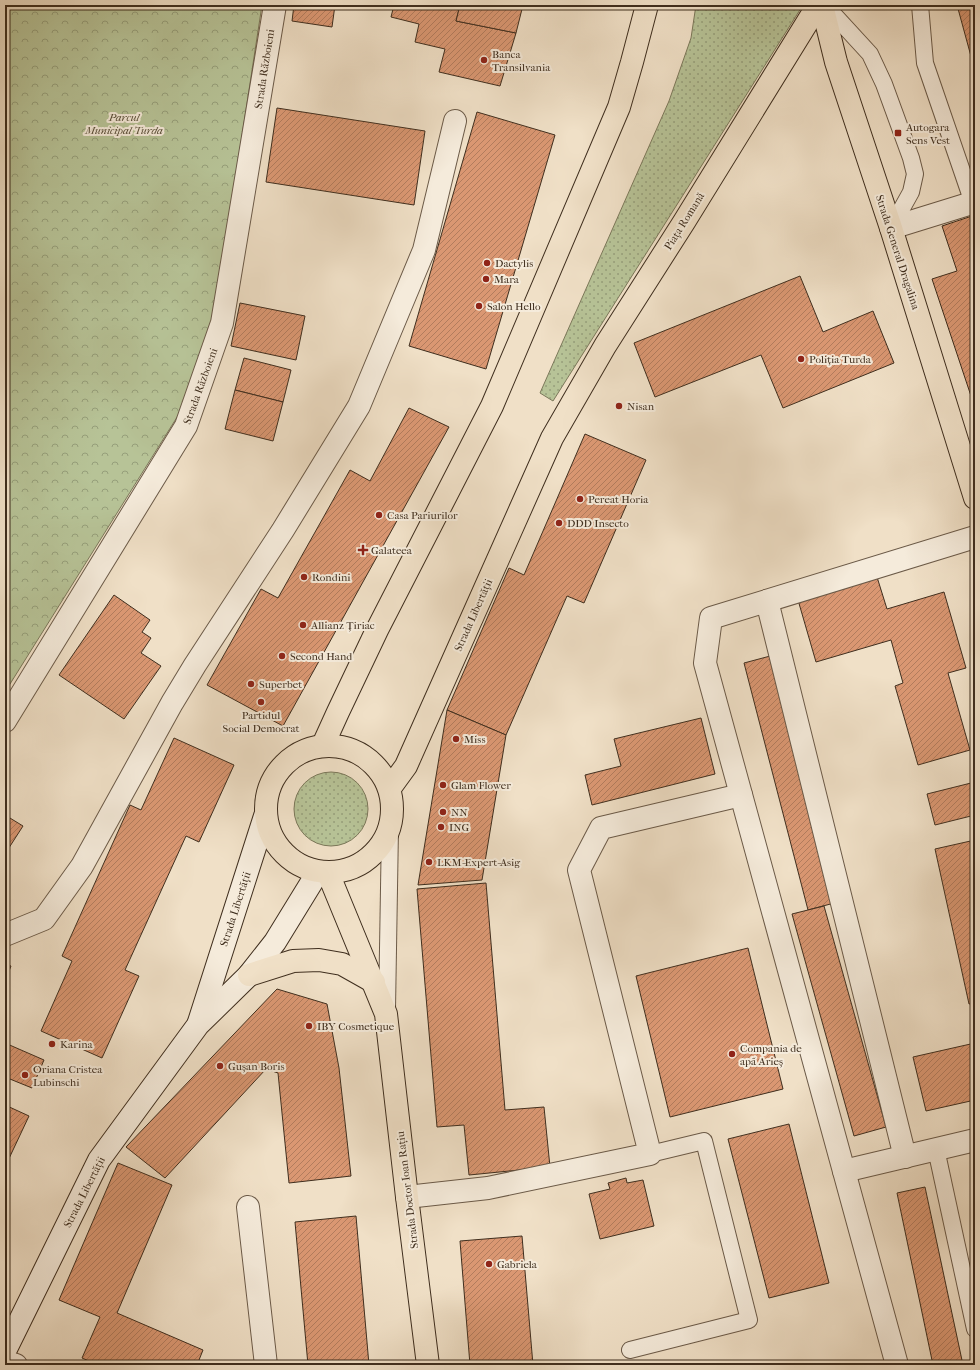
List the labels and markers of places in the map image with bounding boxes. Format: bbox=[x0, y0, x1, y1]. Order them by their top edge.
place label: Banca Transilvania bbox=[492, 48, 551, 74]
marker: Banca Transilvania bbox=[479, 55, 489, 65]
place label: Autogara Sens Vest bbox=[905, 121, 950, 147]
marker: Autogara Sens Vest bbox=[893, 128, 903, 138]
place label: Dactylis bbox=[495, 257, 533, 270]
marker: Dactylis bbox=[482, 258, 492, 268]
place label: Mara bbox=[494, 273, 520, 286]
marker: Mara bbox=[481, 274, 491, 284]
place label: Salon Hello bbox=[487, 300, 541, 313]
marker: Salon Hello bbox=[474, 301, 484, 311]
place label: Poliția Turda bbox=[809, 353, 872, 366]
marker: Poliția Turda bbox=[796, 354, 806, 364]
place label: Nisan bbox=[627, 400, 655, 413]
marker: Nisan bbox=[614, 401, 624, 411]
place label: Pereat Horia bbox=[588, 493, 649, 506]
marker: Pereat Horia bbox=[575, 494, 585, 504]
place label: Casa Pariurilor bbox=[387, 509, 458, 522]
marker: Casa Pariurilor bbox=[374, 510, 384, 520]
place label: DDD Insecto bbox=[567, 517, 629, 530]
marker: DDD Insecto bbox=[554, 518, 564, 528]
place label: Galateea bbox=[371, 544, 413, 557]
marker: Galateea bbox=[358, 545, 368, 555]
place label: Rondini bbox=[312, 571, 351, 584]
marker: Rondini bbox=[299, 572, 309, 582]
place label: Allianz Țiriac bbox=[310, 619, 375, 632]
marker: Allianz Țiriac bbox=[298, 620, 308, 630]
place label: Second Hand bbox=[290, 650, 353, 663]
marker: Second Hand bbox=[277, 651, 287, 661]
place label: Superbet bbox=[259, 678, 302, 691]
marker: Superbet bbox=[246, 679, 256, 689]
marker: Partidul Social Democrat bbox=[256, 697, 266, 707]
place label: Partidul Social Democrat bbox=[223, 709, 300, 735]
place label: Miss bbox=[464, 733, 485, 746]
marker: Miss bbox=[451, 734, 461, 744]
place label: Glam Flower bbox=[451, 779, 511, 792]
marker: Glam Flower bbox=[438, 780, 448, 790]
place label: NN bbox=[451, 806, 468, 819]
marker: NN bbox=[438, 807, 448, 817]
place label: ING bbox=[449, 821, 470, 834]
marker: ING bbox=[436, 822, 446, 832]
place label: LKM-Expert-Asig bbox=[437, 856, 520, 869]
marker: LKM-Expert-Asig bbox=[424, 857, 434, 867]
place label: IBY Cosmetique bbox=[317, 1020, 395, 1033]
marker: IBY Cosmetique bbox=[304, 1021, 314, 1031]
place label: Karina bbox=[60, 1038, 94, 1051]
marker: Karina bbox=[47, 1039, 57, 1049]
place label: Compania de apă Arieș bbox=[740, 1042, 802, 1068]
marker: Compania de apă Arieș bbox=[727, 1049, 737, 1059]
place label: Gușan Boris bbox=[228, 1060, 285, 1073]
marker: Gușan Boris bbox=[215, 1061, 225, 1071]
place label: Oriana Cristea Lubinschi bbox=[33, 1063, 103, 1089]
marker: Oriana Cristea Lubinschi bbox=[20, 1070, 30, 1080]
place label: Gabriela bbox=[497, 1258, 538, 1271]
marker: Gabriela bbox=[484, 1259, 494, 1269]

